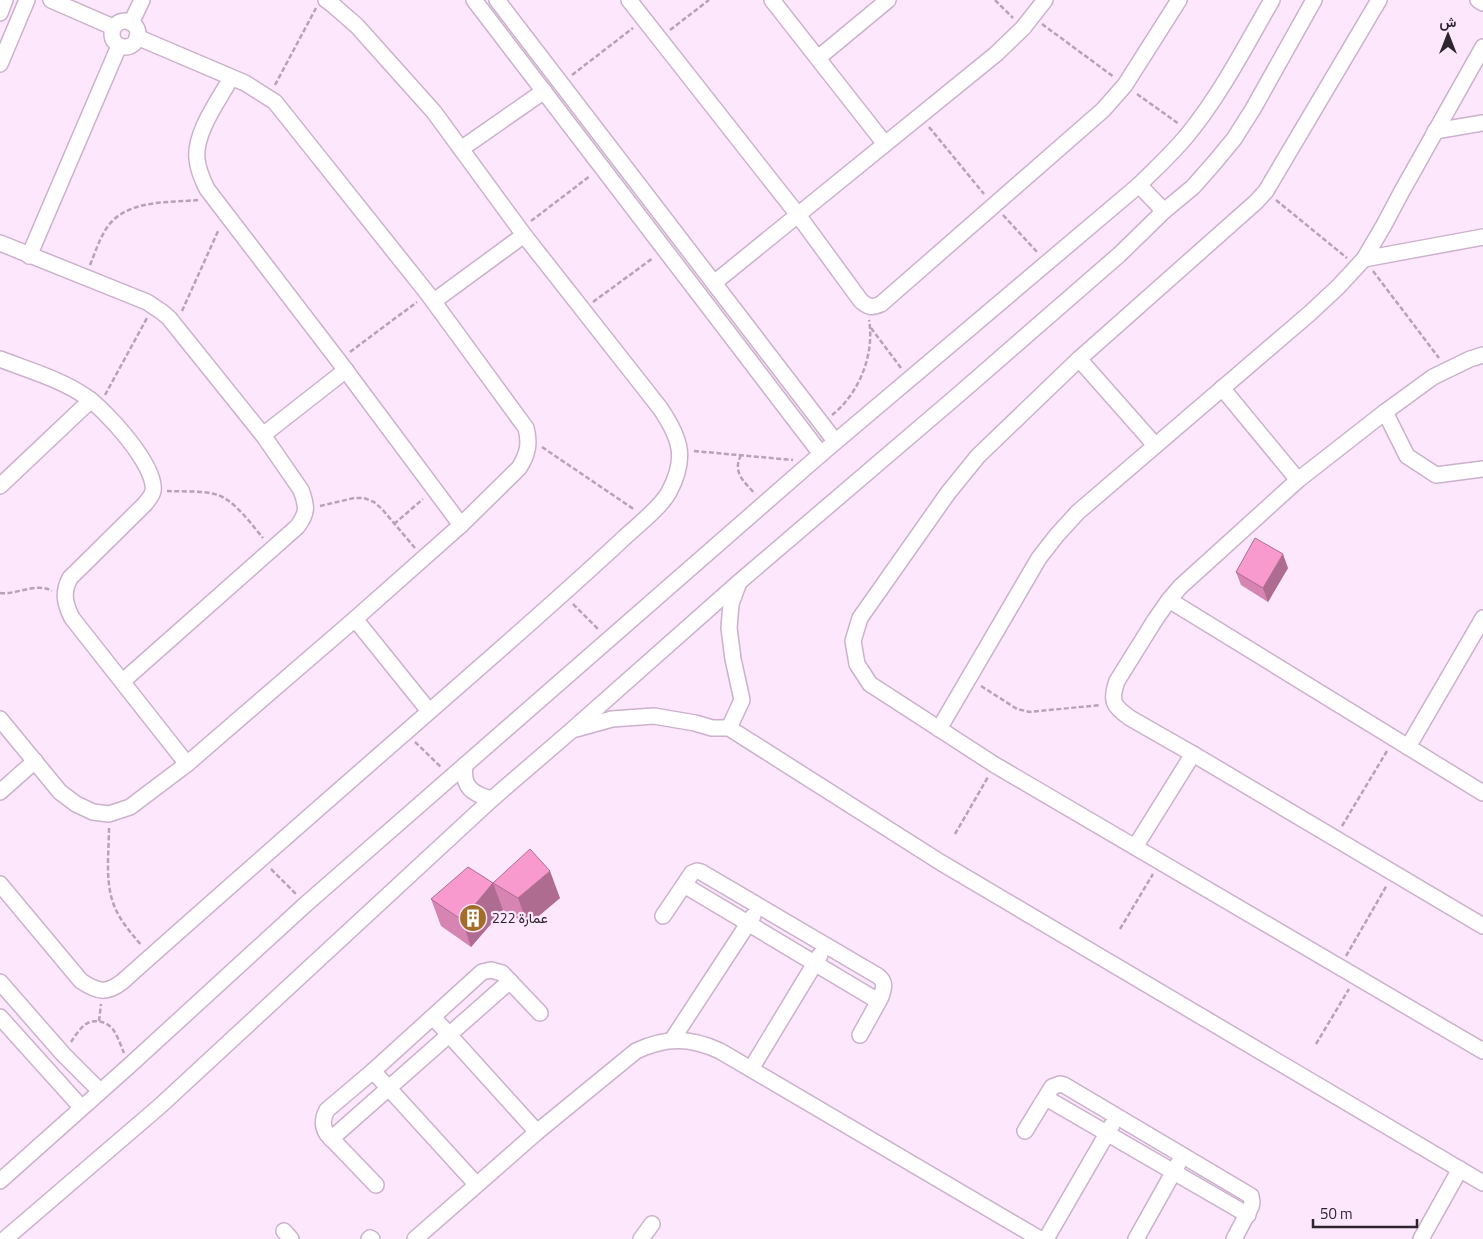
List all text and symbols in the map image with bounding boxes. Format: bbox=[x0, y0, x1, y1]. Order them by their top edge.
north arrow bbox=[1423, 10, 1473, 60]
text: ش bbox=[1440, 11, 1457, 32]
building icon: عمارة 222 bbox=[458, 903, 488, 933]
place label: عمارة 222 bbox=[492, 907, 548, 928]
scale bar bbox=[1313, 1196, 1417, 1228]
text: 50 m bbox=[1320, 1202, 1353, 1225]

